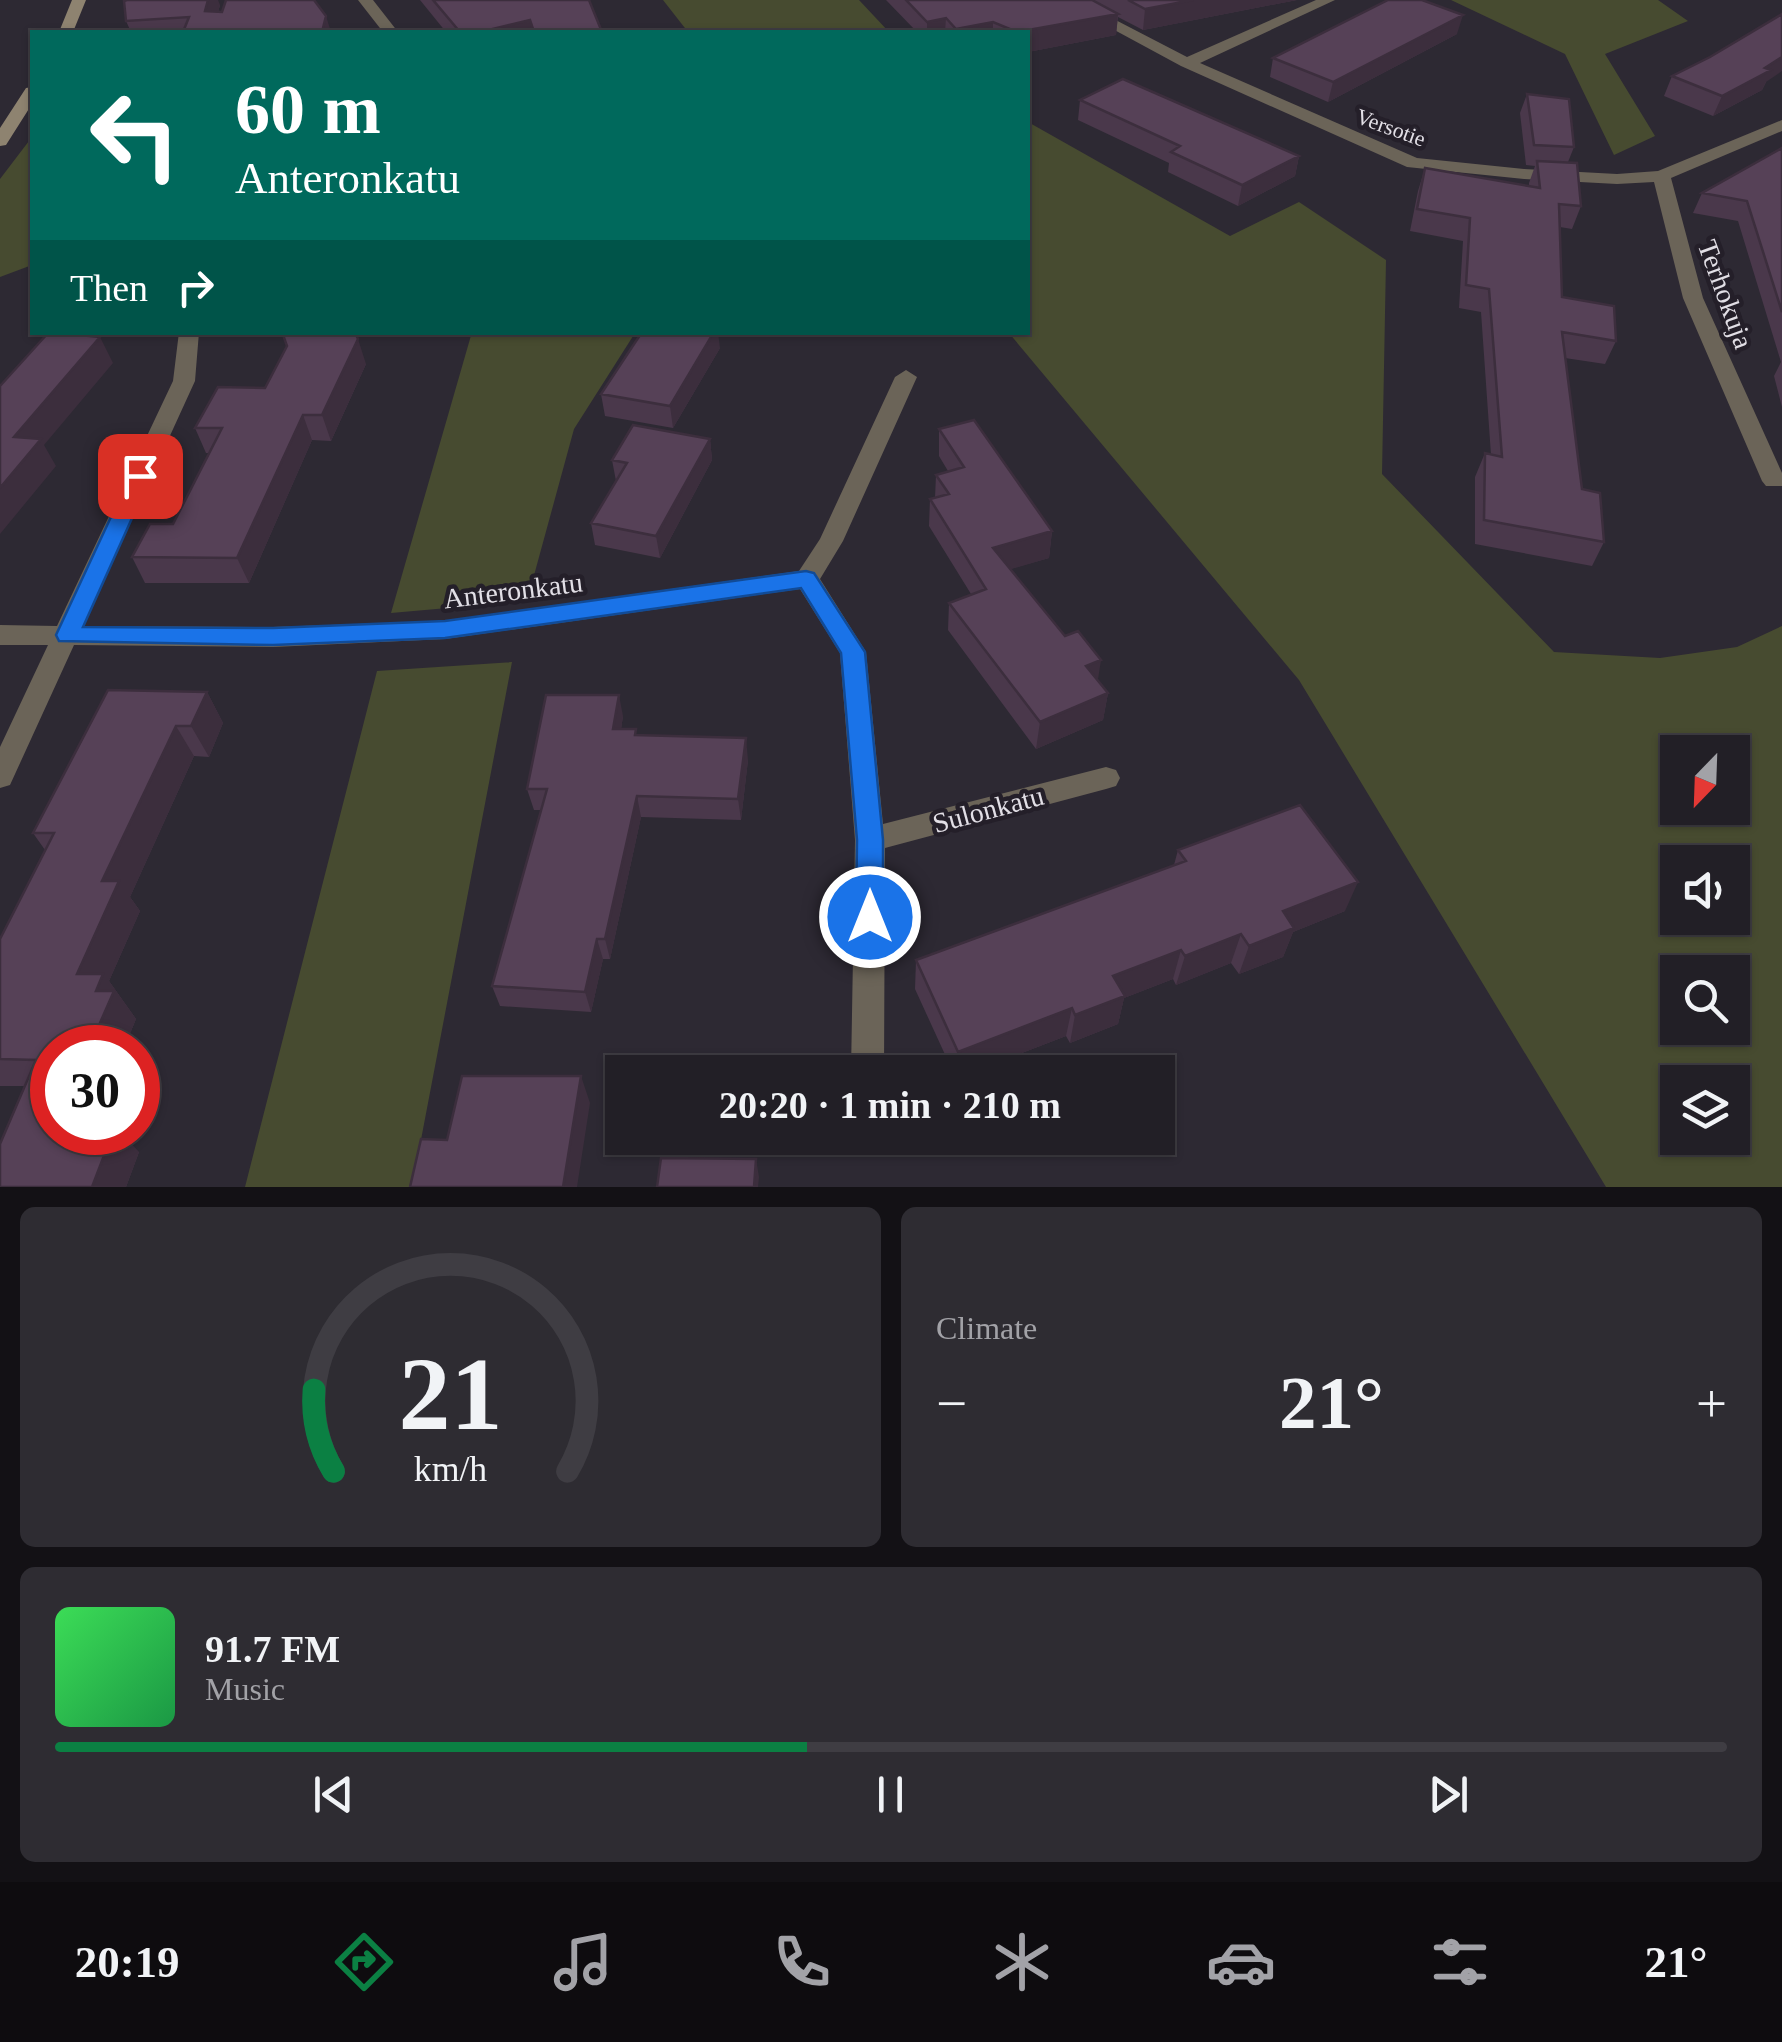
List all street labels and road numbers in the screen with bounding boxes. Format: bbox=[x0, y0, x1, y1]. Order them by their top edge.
street label: Versotie bbox=[1353, 103, 1429, 152]
street label: Terhokuja bbox=[1692, 236, 1760, 353]
street label: Anteronkatu bbox=[442, 567, 584, 614]
street label: Sulonkatu bbox=[929, 780, 1047, 839]

